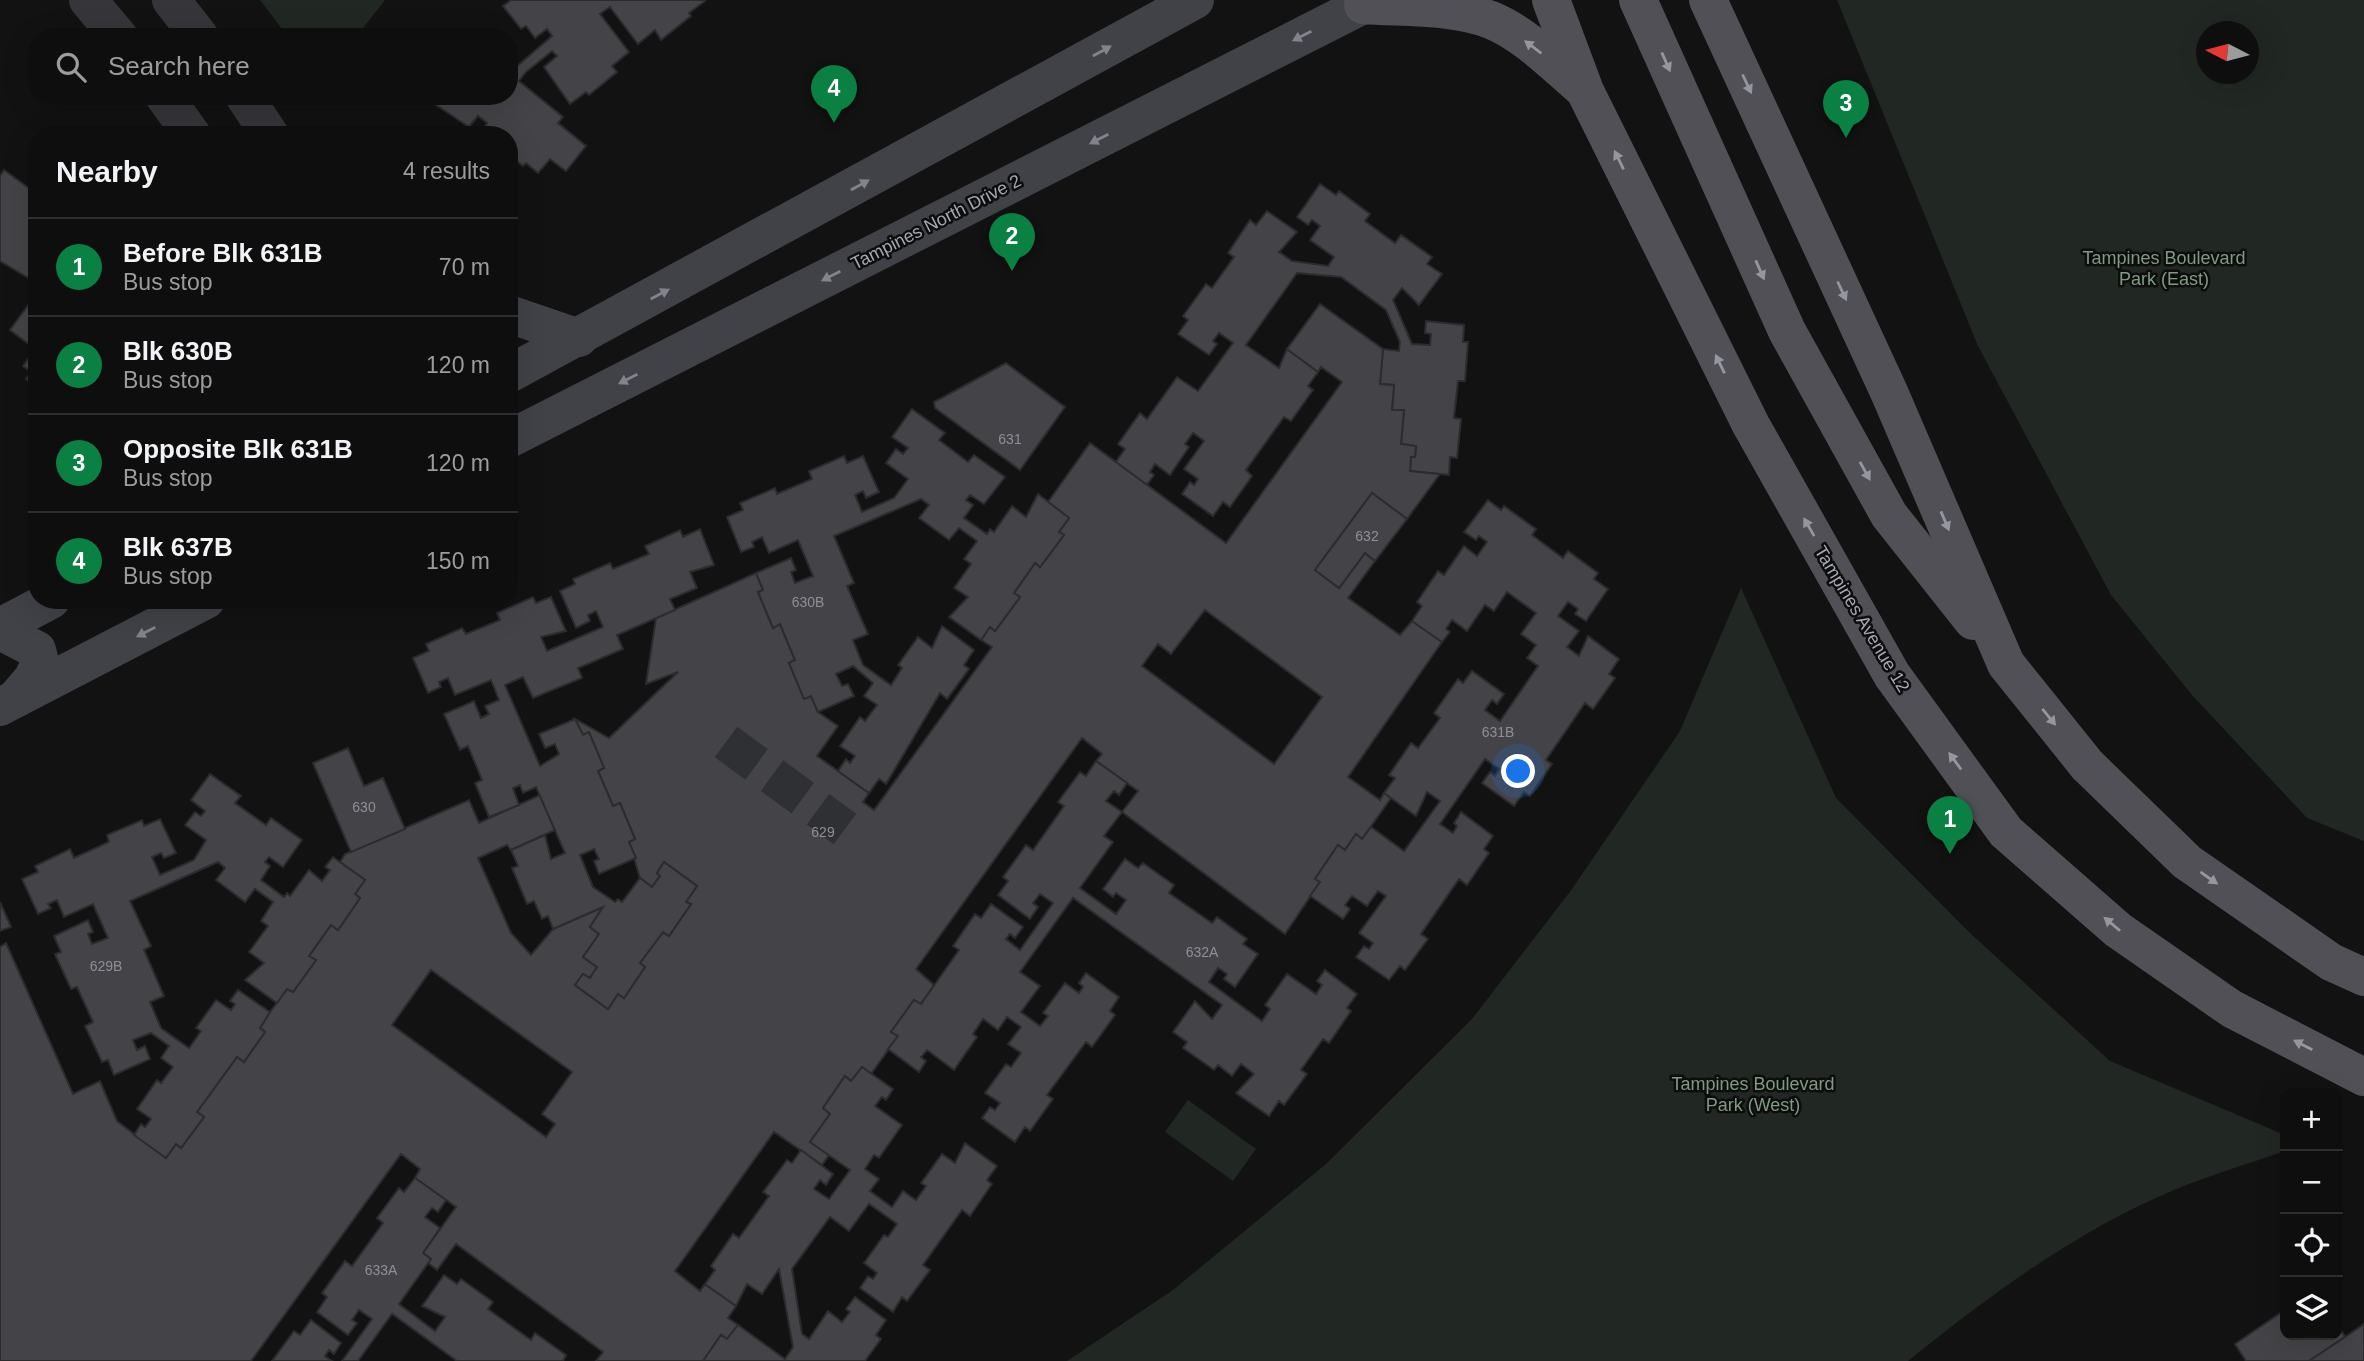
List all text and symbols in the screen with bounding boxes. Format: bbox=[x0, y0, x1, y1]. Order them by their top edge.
north arrow bbox=[2196, 21, 2259, 84]
search box bbox=[28, 28, 518, 105]
one-way arrow bbox=[1292, 31, 1312, 42]
one-way arrow bbox=[1524, 40, 1542, 54]
one-way arrow bbox=[1092, 45, 1112, 57]
icon: search bbox=[52, 48, 90, 86]
text: Search here bbox=[108, 51, 250, 81]
one-way arrow bbox=[1660, 52, 1672, 72]
pin: 4 bbox=[811, 65, 857, 123]
one-way arrow bbox=[1741, 74, 1753, 94]
pin: 3 bbox=[1823, 80, 1869, 138]
one-way arrow bbox=[1089, 134, 1109, 145]
one-way arrow bbox=[1614, 150, 1625, 170]
text: Nearby bbox=[56, 155, 158, 188]
text: 4 results bbox=[403, 158, 490, 184]
street label: Tampines North Drive 2 bbox=[847, 170, 1025, 274]
one-way arrow bbox=[850, 179, 870, 190]
pin: 2 bbox=[989, 213, 1035, 271]
text: Before Blk 631B bbox=[123, 238, 322, 268]
park label: Tampines Boulevard Park (East) bbox=[2082, 248, 2246, 289]
text: 1 bbox=[73, 254, 85, 280]
text: 70 m bbox=[439, 254, 490, 280]
one-way arrow bbox=[1755, 259, 1766, 280]
text: Bus stop bbox=[123, 269, 213, 295]
one-way arrow bbox=[821, 270, 841, 281]
one-way arrow bbox=[1836, 281, 1848, 301]
one-way arrow bbox=[650, 288, 670, 299]
text: Blk 630B bbox=[123, 336, 233, 366]
text: 2 bbox=[73, 352, 85, 378]
text: 120 m bbox=[426, 352, 490, 378]
one-way arrow bbox=[1715, 354, 1726, 374]
text: Bus stop bbox=[123, 367, 213, 393]
one-way arrow bbox=[618, 373, 638, 384]
house number: 631 bbox=[998, 431, 1022, 447]
text: Opposite Blk 631B bbox=[123, 434, 353, 464]
text: 3 bbox=[73, 450, 85, 476]
text: 120 m bbox=[426, 450, 490, 476]
one-way arrow bbox=[1859, 461, 1871, 481]
text: Bus stop bbox=[123, 465, 213, 491]
one-way arrow bbox=[1939, 511, 1950, 532]
one-way arrow bbox=[1803, 517, 1815, 537]
house number: 632 bbox=[1355, 528, 1379, 544]
text: Blk 637B bbox=[123, 532, 233, 562]
street label: Tampines Avenue 12 bbox=[1810, 542, 1914, 696]
text: 4 bbox=[73, 548, 85, 574]
text: 150 m bbox=[426, 548, 490, 574]
text: Bus stop bbox=[123, 563, 213, 589]
house number: 630B bbox=[792, 594, 824, 610]
one-way arrow bbox=[136, 626, 156, 637]
one-way arrow bbox=[2041, 709, 2056, 726]
house number: 631B bbox=[1482, 724, 1514, 740]
one-way arrow bbox=[1948, 752, 1962, 770]
your location bbox=[1501, 754, 1535, 788]
pin: 1 bbox=[1927, 796, 1973, 854]
house number: 630 bbox=[352, 799, 376, 815]
house number: 629 bbox=[811, 824, 835, 840]
one-way arrow bbox=[2200, 870, 2219, 884]
one-way arrow bbox=[2103, 917, 2120, 932]
house number: 632A bbox=[1186, 944, 1219, 960]
house number: 629B bbox=[90, 958, 122, 974]
one-way arrow bbox=[2293, 1040, 2313, 1052]
park label: Tampines Boulevard Park (West) bbox=[1671, 1074, 1835, 1115]
map controls bbox=[2280, 1088, 2343, 1340]
button: + bbox=[2280, 1088, 2343, 1151]
button: − bbox=[2280, 1151, 2343, 1214]
button: locate bbox=[2280, 1214, 2343, 1277]
house number: 633A bbox=[365, 1262, 398, 1278]
button: layers bbox=[2280, 1277, 2343, 1340]

